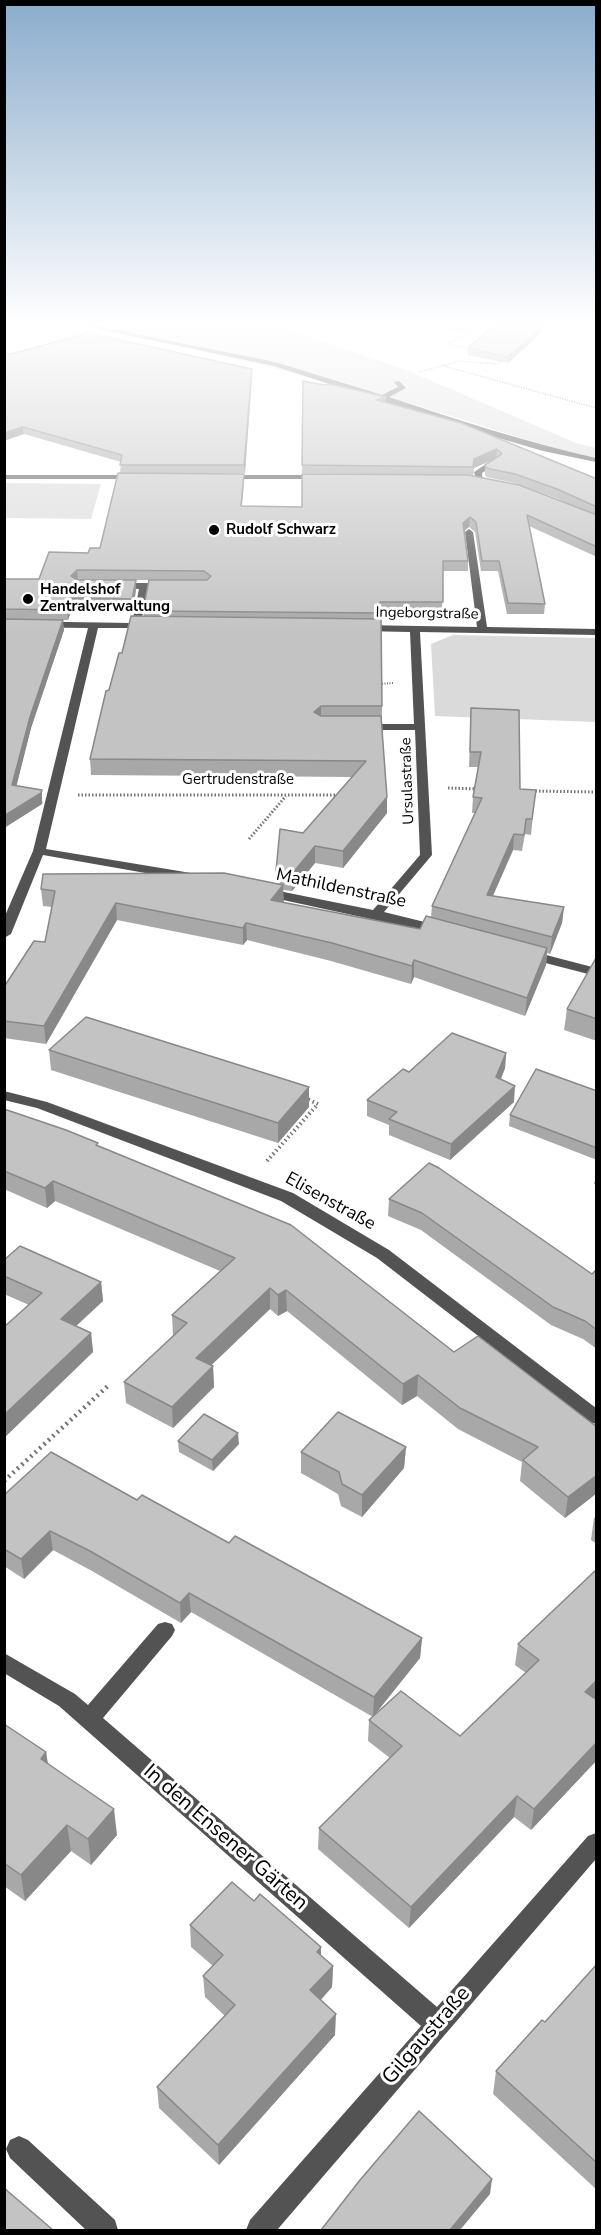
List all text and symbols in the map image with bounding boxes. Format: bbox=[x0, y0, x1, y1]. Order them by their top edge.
place label: Rudolf Schwarz bbox=[226, 521, 336, 539]
marker: Rudolf Schwarz bbox=[207, 523, 221, 537]
place label: Handelshof Zentralverwaltung bbox=[40, 581, 170, 616]
marker: Handelshof Zentralverwaltung bbox=[21, 592, 35, 606]
street label: Ingeborgstraße bbox=[375, 604, 479, 624]
street label: Ursulastraße bbox=[397, 737, 419, 825]
street label: Gertrudenstraße bbox=[182, 771, 294, 789]
street label: Mathildenstraße bbox=[274, 865, 408, 913]
street label: Elisenstraße bbox=[281, 1168, 379, 1236]
street label: In den Ensener Gärten bbox=[138, 1760, 312, 1916]
street label: Gilgaustraße bbox=[378, 1982, 476, 2090]

